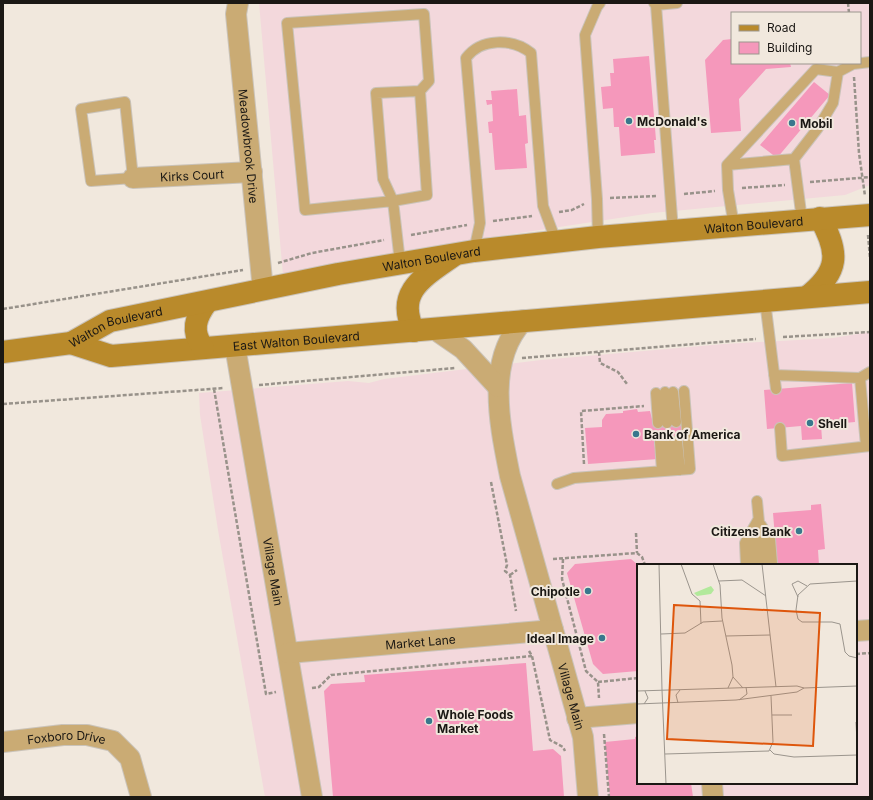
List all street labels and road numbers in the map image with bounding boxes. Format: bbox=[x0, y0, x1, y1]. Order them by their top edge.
street label: Meadowbrook Drive bbox=[236, 88, 262, 204]
street label: Kirks Court bbox=[160, 166, 224, 184]
street label: Walton Boulevard bbox=[703, 213, 804, 236]
street label: Walton Boulevard bbox=[381, 243, 481, 274]
street label: Walton Boulevard bbox=[66, 303, 164, 350]
street label: East Walton Boulevard bbox=[232, 328, 360, 353]
street label: Village Main bbox=[260, 536, 287, 607]
street label: Market Lane bbox=[385, 631, 456, 652]
street label: Village Main bbox=[555, 661, 588, 732]
street label: Foxboro Drive bbox=[26, 727, 107, 747]

